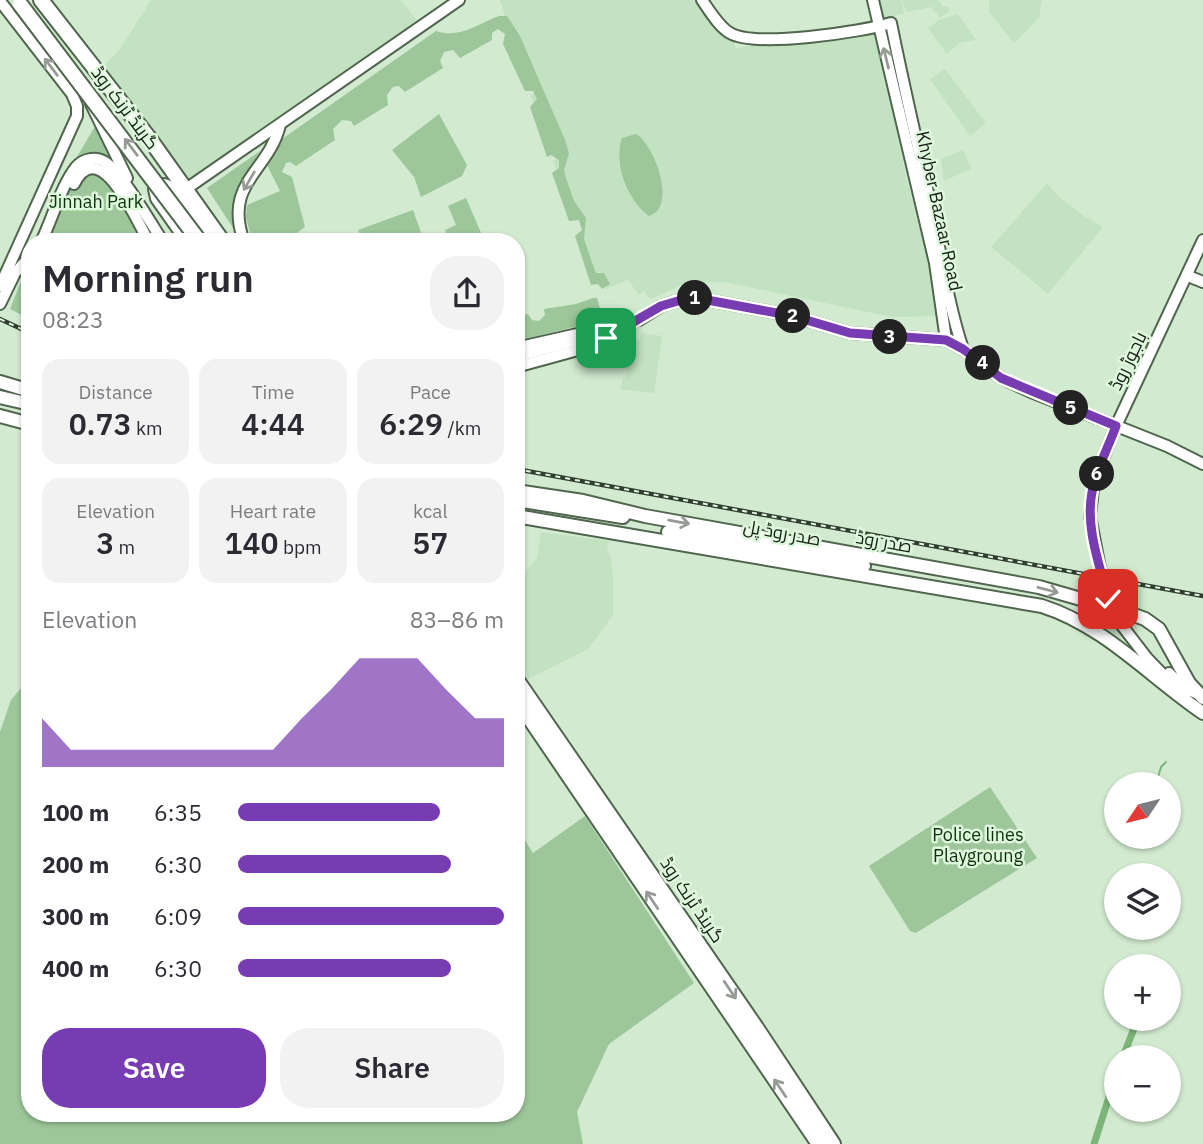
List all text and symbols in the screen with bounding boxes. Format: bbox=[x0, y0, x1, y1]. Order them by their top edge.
one-way arrow bbox=[879, 47, 892, 70]
one-way arrow bbox=[44, 58, 59, 76]
street label: گرینڈ ٹرنک روڈ bbox=[87, 61, 164, 154]
street label: Khyber Bazaar Road bbox=[911, 129, 968, 293]
one-way arrow bbox=[123, 139, 138, 157]
one-way arrow bbox=[242, 170, 256, 190]
park label: Jinnah Park bbox=[49, 190, 144, 213]
text: Morning run bbox=[42, 253, 254, 302]
button: share bbox=[430, 256, 504, 330]
pin: 1 bbox=[678, 280, 712, 316]
text: 1 bbox=[689, 285, 700, 309]
pin: 2 bbox=[776, 298, 810, 334]
text: 2 bbox=[787, 303, 798, 327]
text: 08:23 bbox=[42, 304, 104, 334]
pin bbox=[576, 308, 636, 368]
icon: arrive bbox=[587, 319, 625, 357]
pin: 3 bbox=[872, 320, 908, 354]
text: 3 bbox=[884, 324, 895, 348]
street label: باجوڑ روڈ bbox=[1103, 328, 1152, 394]
pin: 4 bbox=[965, 346, 1000, 380]
text: 4 bbox=[977, 350, 988, 374]
text: Distance bbox=[79, 380, 153, 404]
text: Time bbox=[252, 380, 294, 404]
text: Pace bbox=[410, 380, 451, 404]
pin: 5 bbox=[1054, 390, 1088, 426]
text: 5 bbox=[1065, 395, 1076, 419]
text: 0.73 bbox=[69, 404, 132, 443]
text: 4:44 bbox=[241, 404, 305, 443]
text: 6:29 bbox=[379, 404, 443, 443]
text: km bbox=[132, 416, 163, 440]
text: /km bbox=[443, 416, 481, 440]
pin: 6 bbox=[1080, 456, 1114, 491]
text: 6 bbox=[1091, 461, 1102, 485]
text: Elevation bbox=[76, 499, 155, 523]
text: Heart rate bbox=[230, 499, 316, 523]
text: kcal bbox=[413, 499, 448, 523]
street label: صدر روڈ پل bbox=[741, 514, 823, 552]
one-way arrow bbox=[667, 516, 690, 529]
text: 3 bbox=[96, 523, 114, 562]
text: 140 bbox=[224, 523, 278, 562]
text: 57 bbox=[412, 523, 448, 562]
street label: صدر روڈ bbox=[854, 525, 914, 558]
text: m bbox=[114, 535, 135, 559]
text: bpm bbox=[278, 535, 322, 559]
pin bbox=[1078, 569, 1138, 629]
icon: check bbox=[1089, 580, 1127, 618]
one-way arrow bbox=[1036, 584, 1058, 597]
text: Elevation bbox=[42, 604, 137, 634]
text: 83–86 m bbox=[410, 604, 504, 634]
north arrow bbox=[1104, 772, 1181, 849]
map controls bbox=[1104, 772, 1181, 1122]
text: 100 m bbox=[42, 797, 109, 827]
text: 6:35 bbox=[154, 797, 202, 827]
park label: Police lines Playgroung bbox=[932, 823, 1024, 867]
text: 200 m bbox=[42, 849, 109, 879]
text: 6:30 bbox=[154, 849, 202, 879]
street label: گرینڈ ٹرنک روڈ bbox=[655, 852, 730, 947]
button: layers bbox=[1104, 863, 1181, 940]
one-way arrow bbox=[645, 890, 659, 910]
text: 300 m bbox=[42, 901, 109, 931]
text: 6:09 bbox=[154, 901, 202, 931]
text: 400 m bbox=[42, 953, 109, 983]
text: 6:30 bbox=[154, 953, 202, 983]
button: + bbox=[1104, 954, 1181, 1031]
one-way arrow bbox=[723, 980, 738, 999]
button: Save bbox=[42, 1028, 266, 1108]
button: Share bbox=[280, 1028, 504, 1108]
button: − bbox=[1104, 1045, 1181, 1122]
one-way arrow bbox=[773, 1079, 787, 1098]

